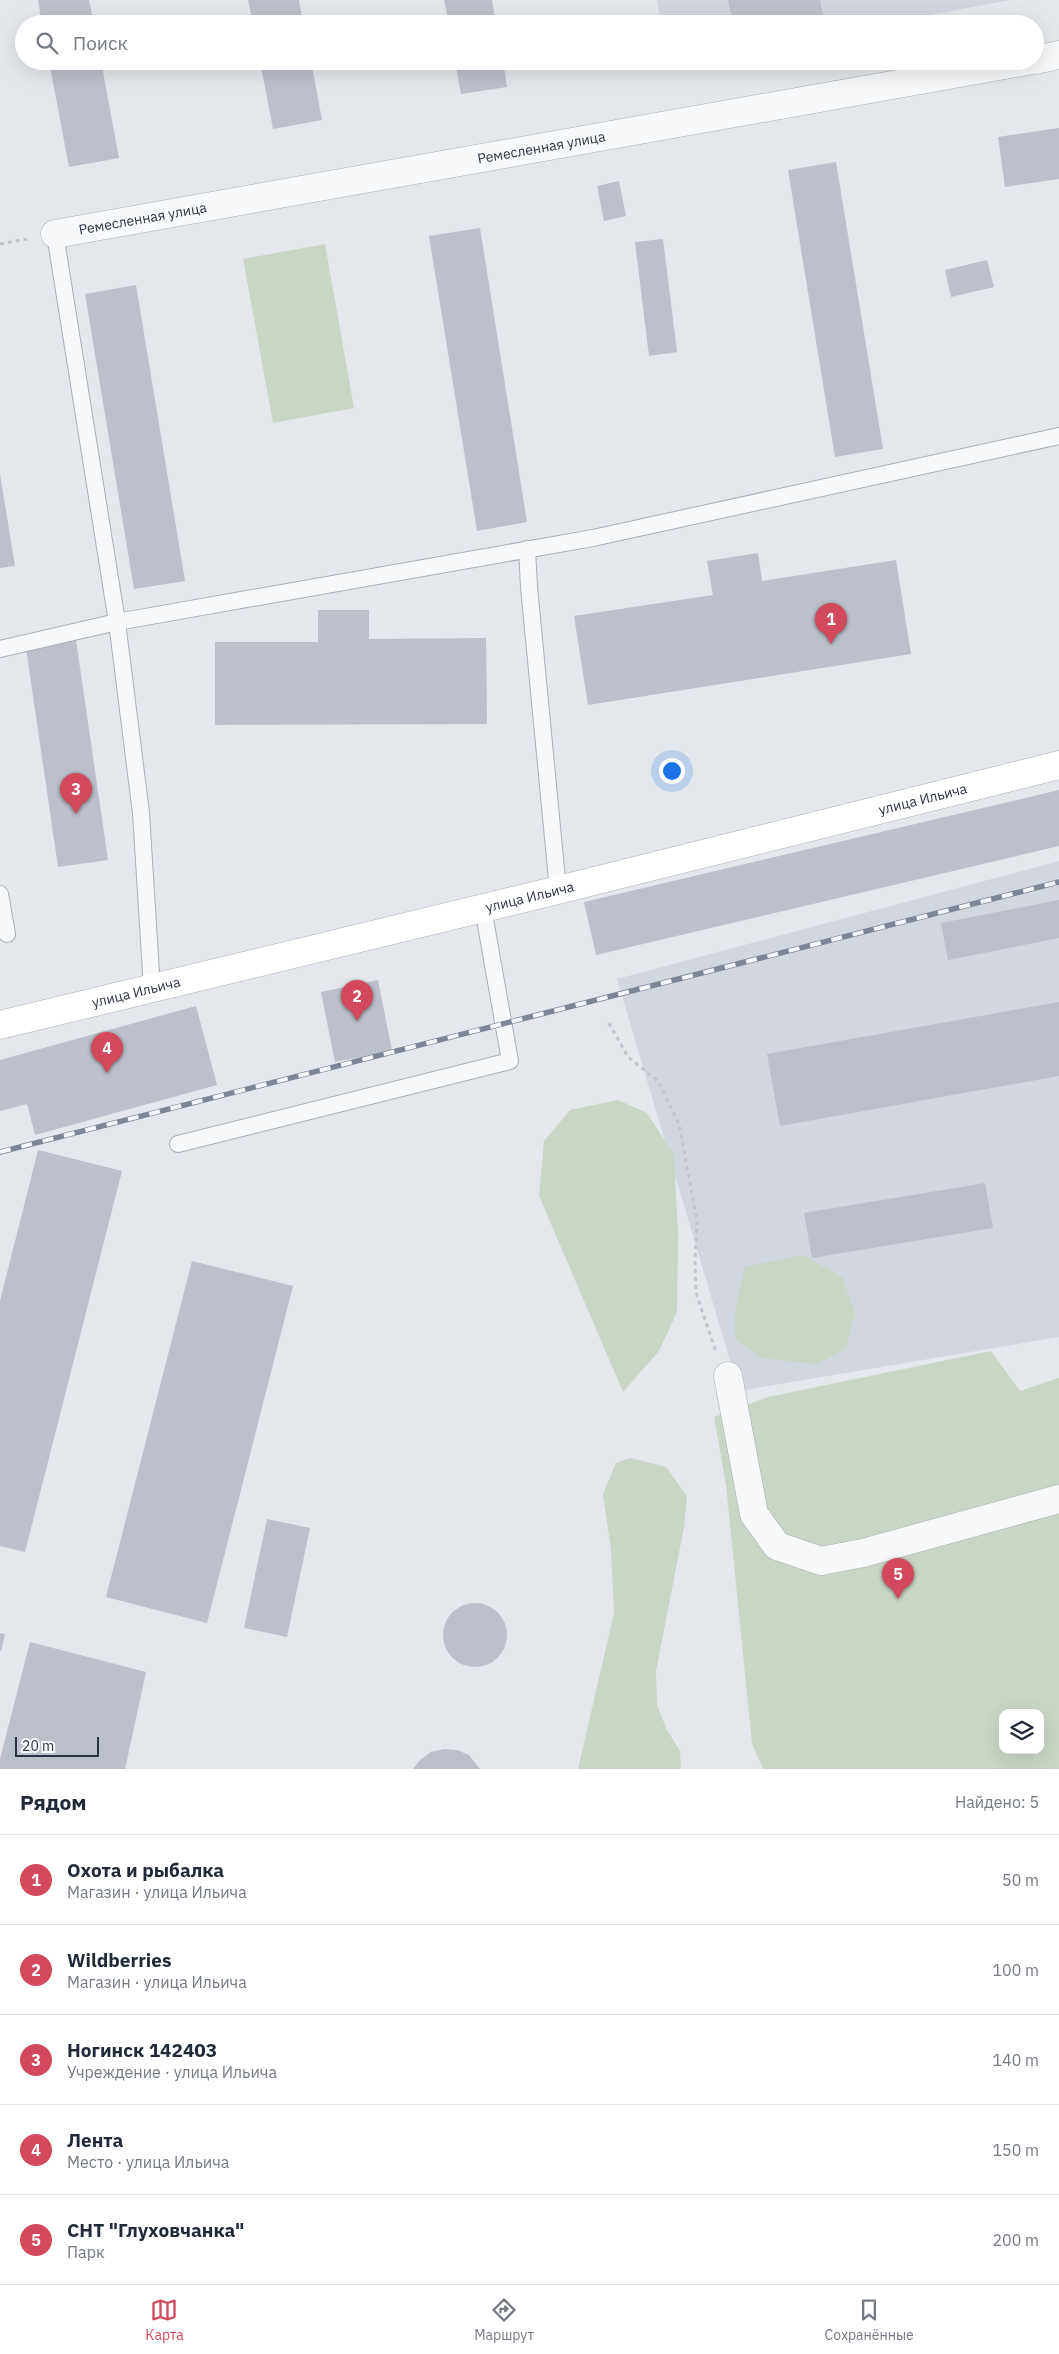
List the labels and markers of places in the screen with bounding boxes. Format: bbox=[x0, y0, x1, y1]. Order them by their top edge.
pin: 1 bbox=[815, 603, 847, 644]
pin: 3 bbox=[60, 773, 92, 814]
pin: 2 bbox=[341, 980, 373, 1021]
pin: 4 bbox=[91, 1032, 123, 1073]
pin: 5 bbox=[882, 1558, 914, 1599]

